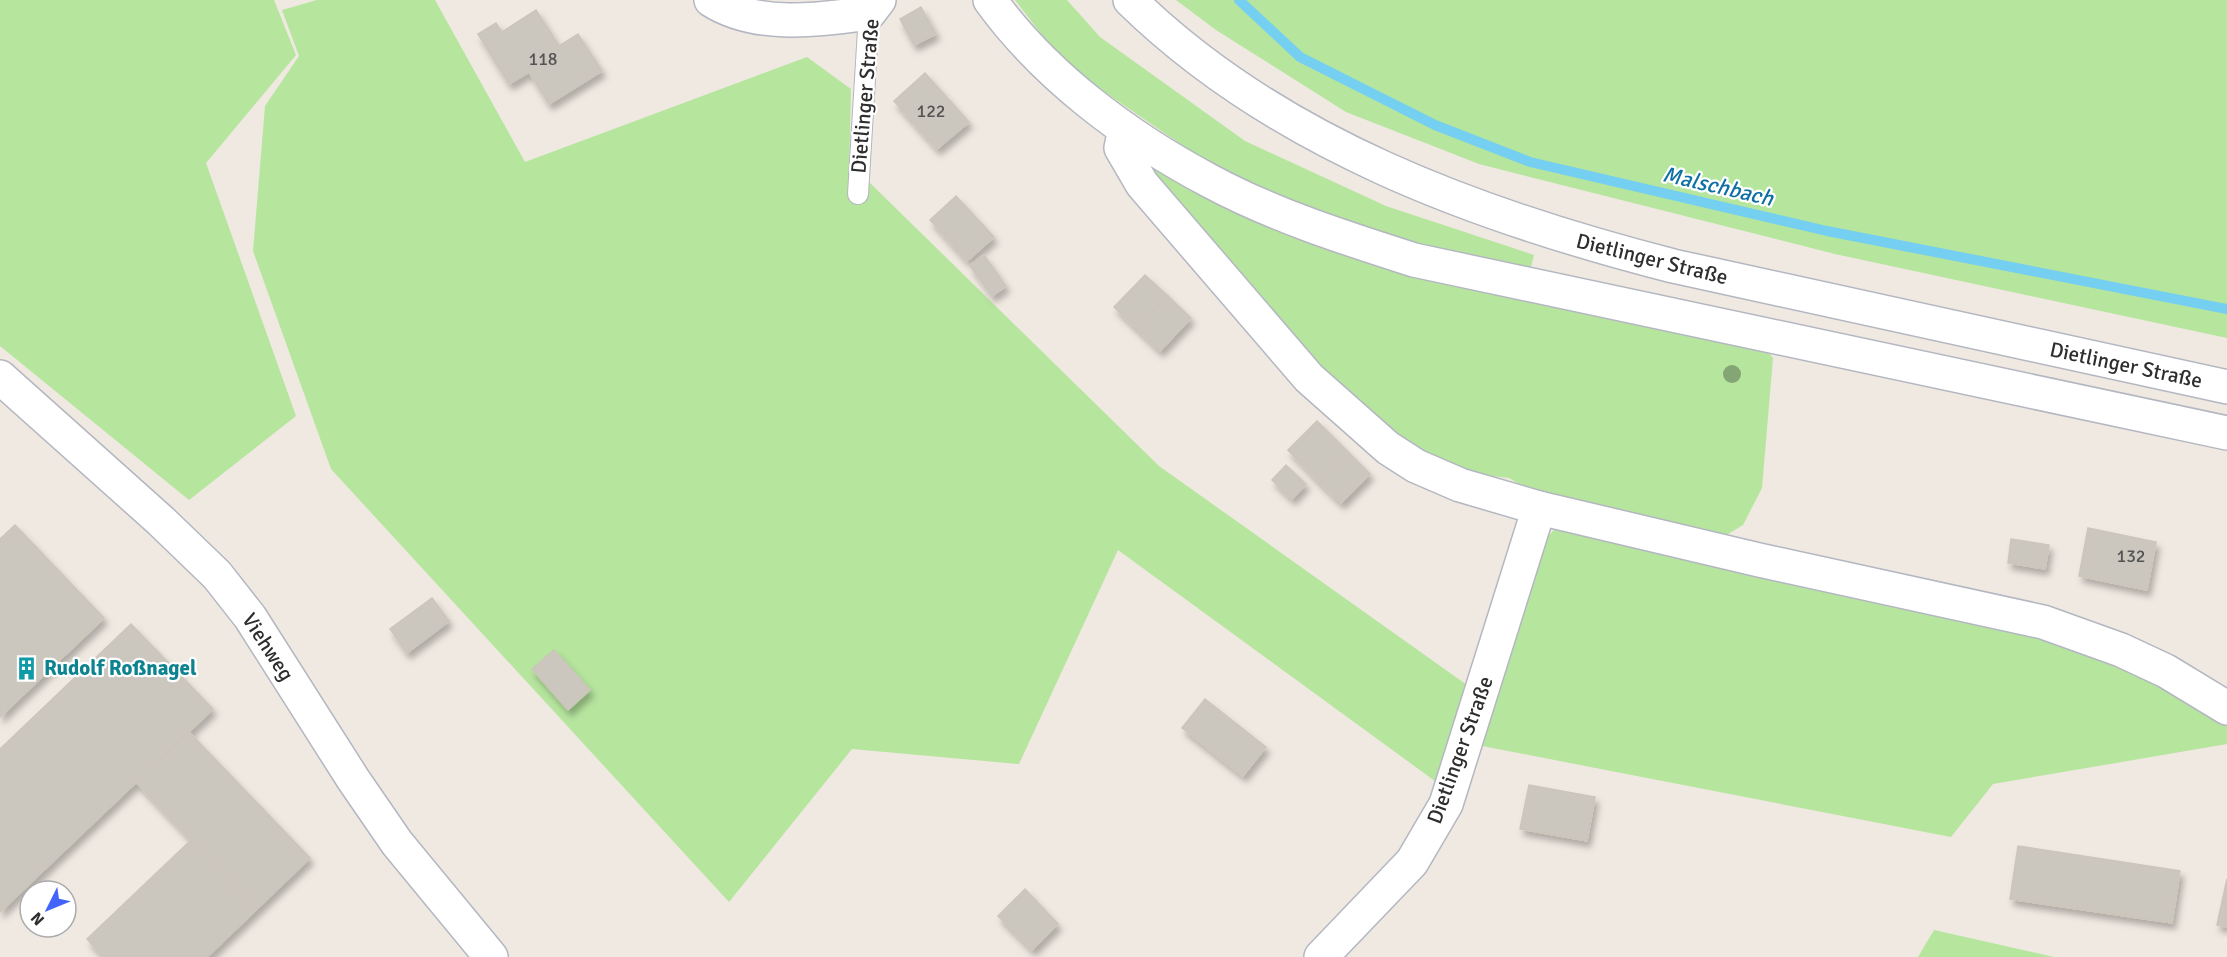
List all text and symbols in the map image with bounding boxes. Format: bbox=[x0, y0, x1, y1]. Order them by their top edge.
street label: Dietlinger Straße bbox=[845, 18, 885, 174]
house number: 118 bbox=[528, 48, 558, 70]
house number: 122 bbox=[916, 100, 946, 122]
water label: Malschbach bbox=[1660, 160, 1777, 212]
street label: Dietlinger Straße bbox=[1574, 228, 1730, 290]
street label: Dietlinger Straße bbox=[2047, 336, 2205, 394]
house number: 132 bbox=[2116, 545, 2146, 567]
street label: Viehweg bbox=[236, 608, 300, 686]
building icon: Rudolf Roßnagel bbox=[13, 655, 39, 681]
place label: Rudolf Roßnagel bbox=[44, 655, 197, 681]
street label: Dietlinger Straße bbox=[1421, 673, 1499, 827]
north arrow bbox=[18, 879, 78, 939]
text: N bbox=[27, 908, 49, 929]

